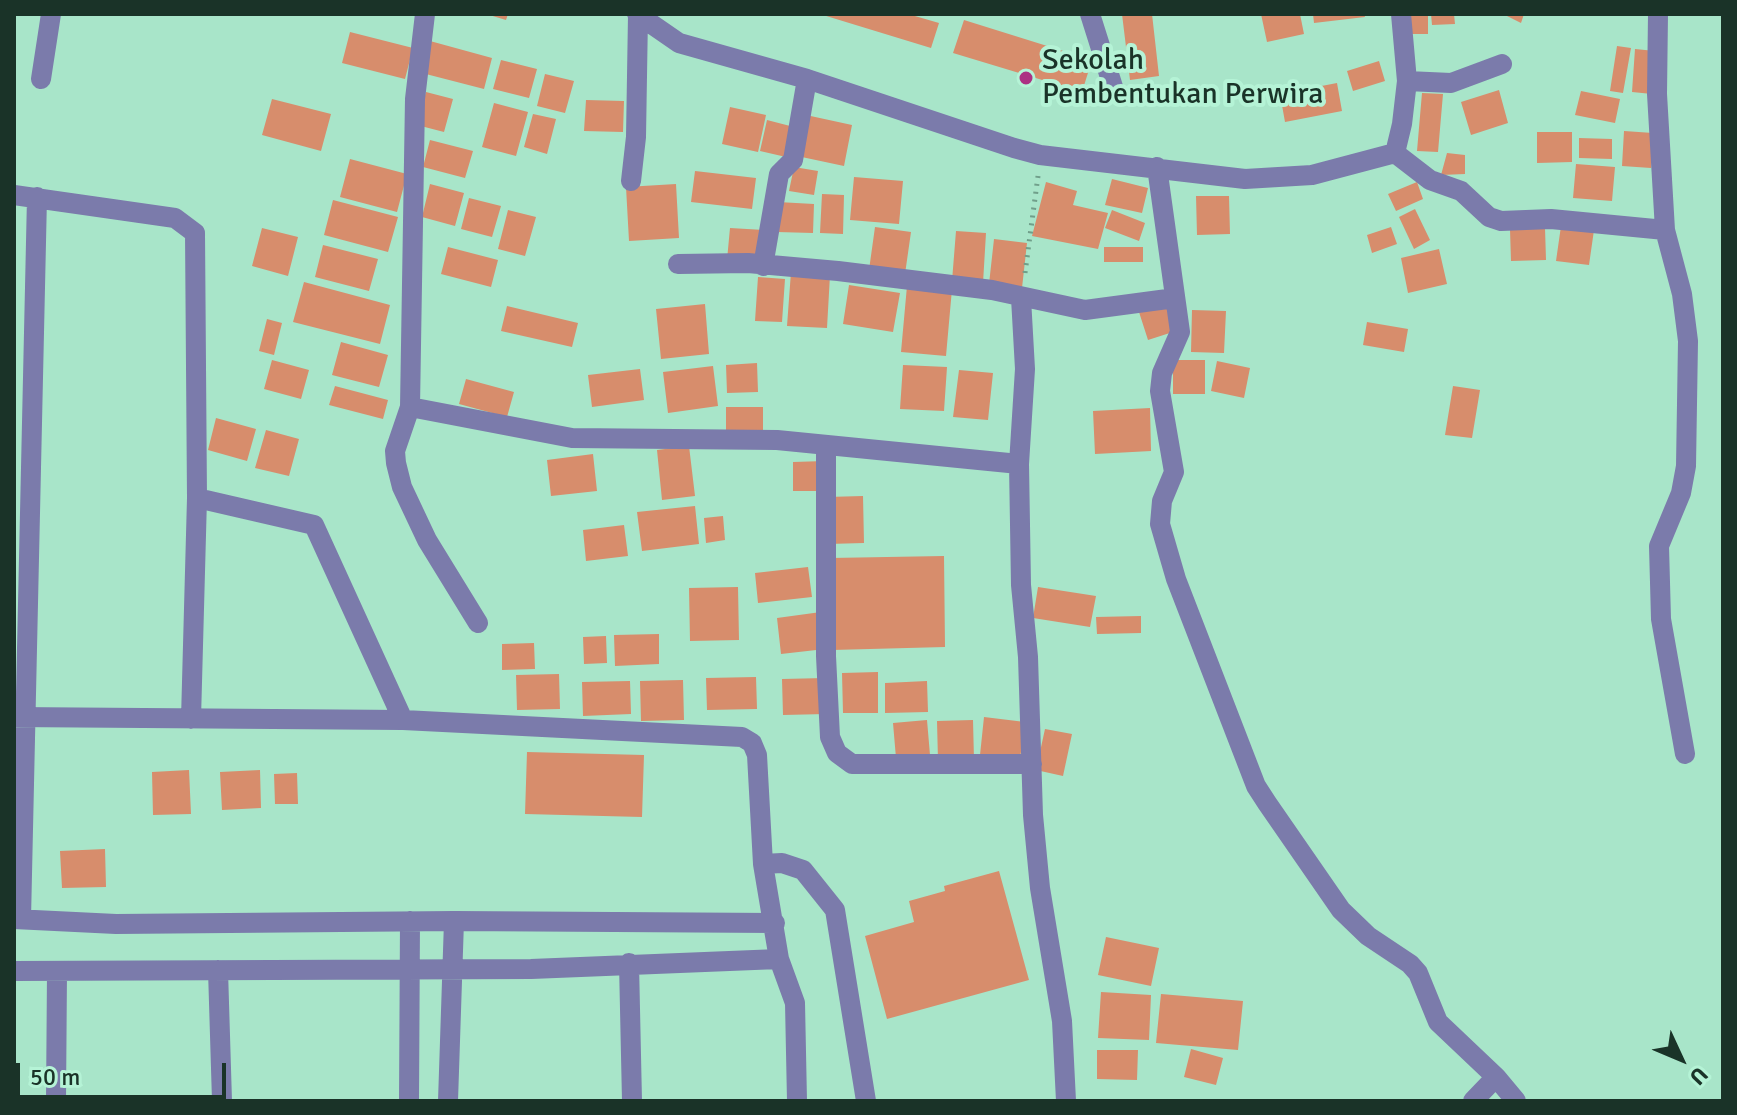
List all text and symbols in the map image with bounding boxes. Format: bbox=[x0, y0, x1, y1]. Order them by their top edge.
place label: Sekolah Pembentukan Perwira bbox=[1042, 43, 1324, 114]
marker: Sekolah Pembentukan Perwira bbox=[1017, 69, 1035, 87]
north arrow bbox=[1641, 1019, 1721, 1099]
scale bar bbox=[20, 1047, 230, 1097]
text: U bbox=[1684, 1061, 1713, 1091]
text: 50 m bbox=[30, 1062, 80, 1092]

